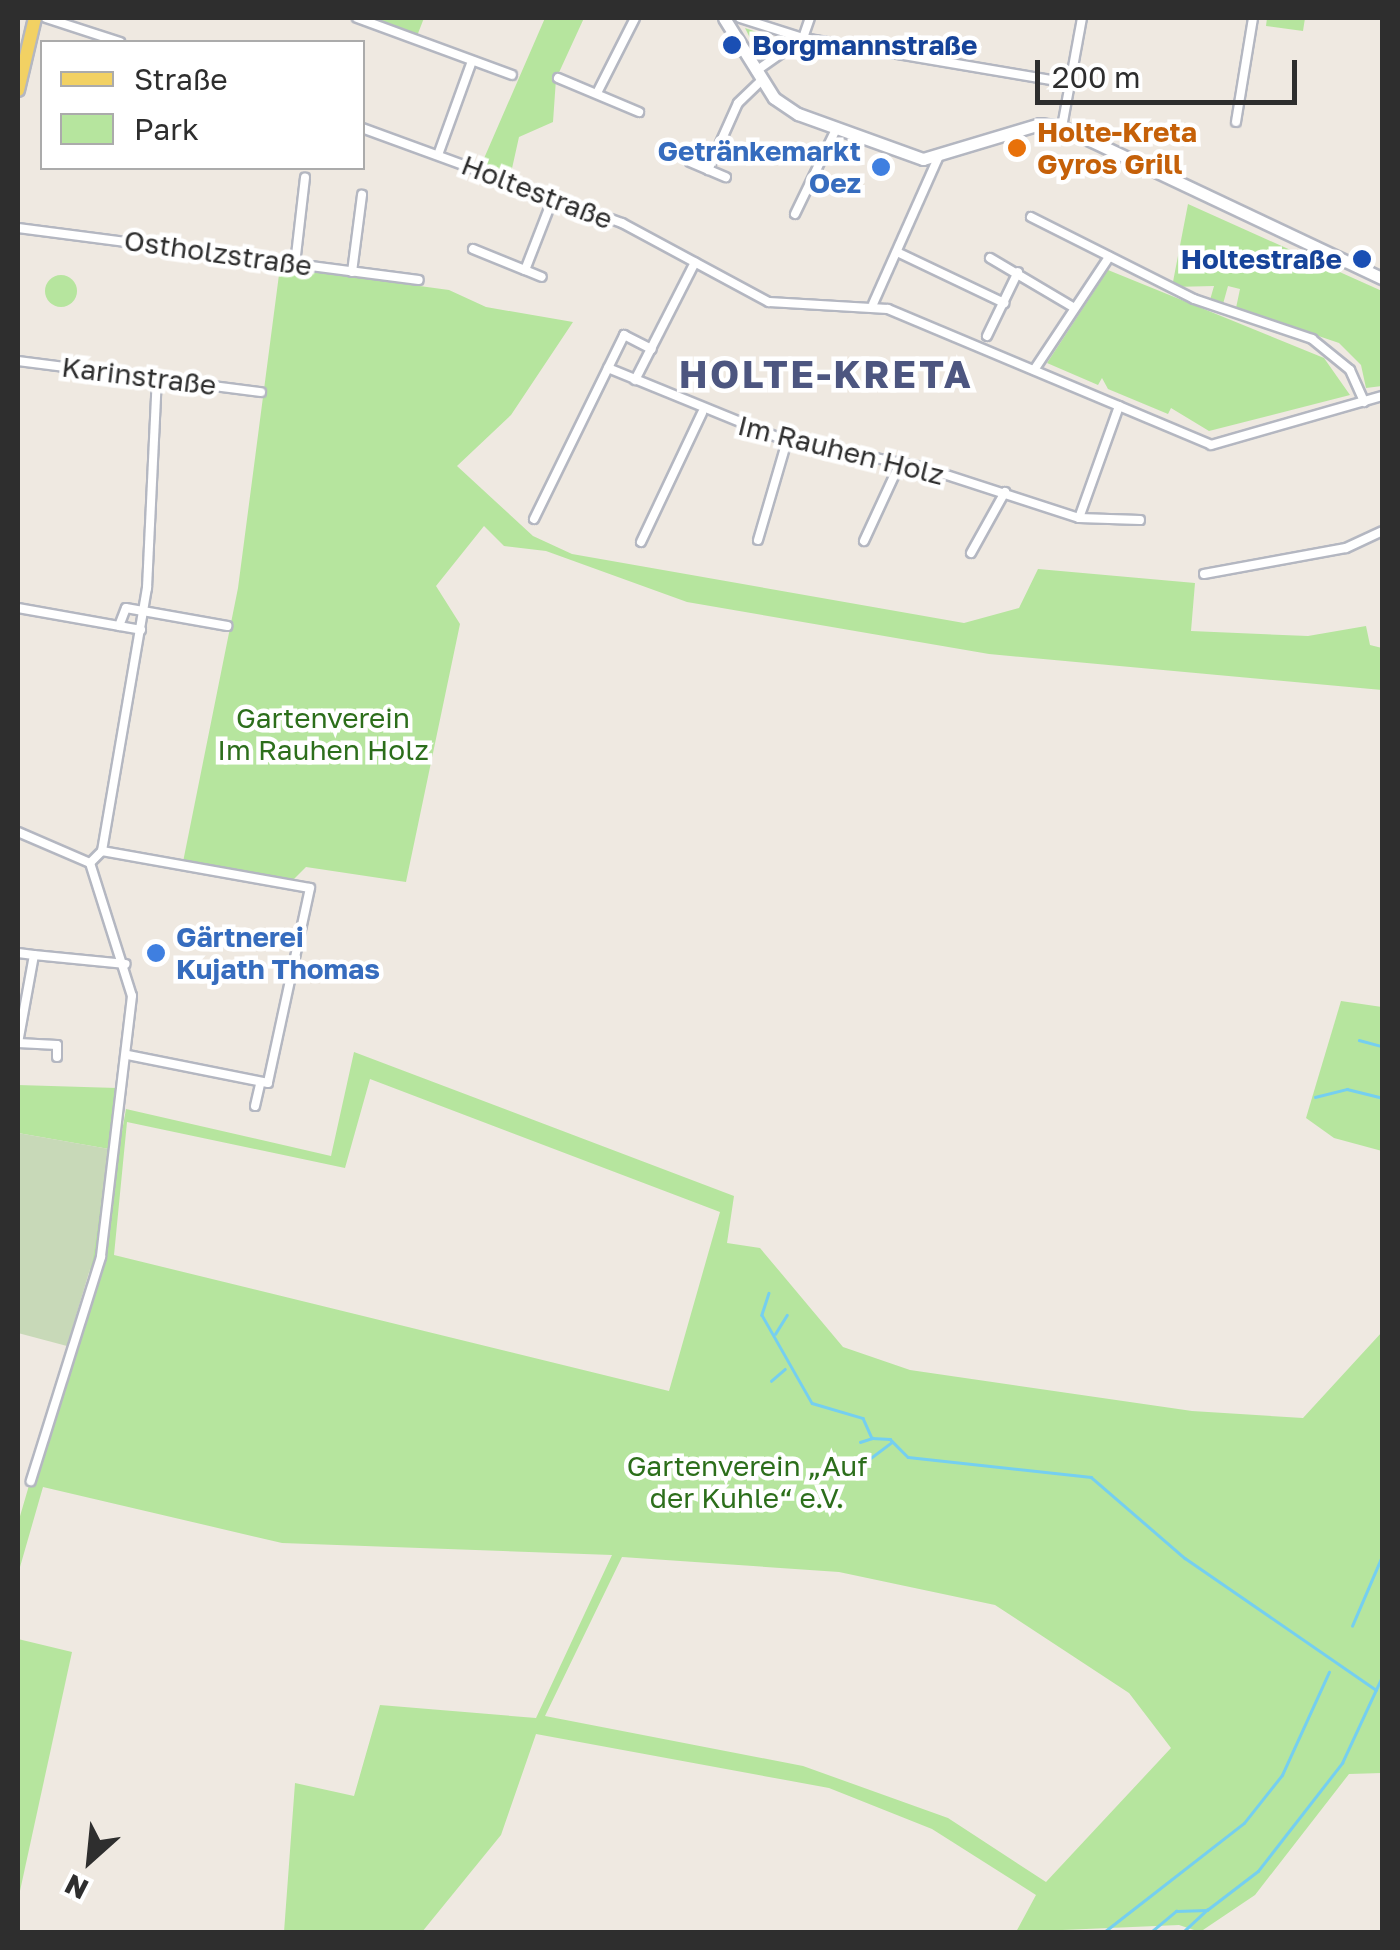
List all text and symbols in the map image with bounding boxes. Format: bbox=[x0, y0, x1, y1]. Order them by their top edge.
place label: Borgmannstraße bbox=[752, 28, 978, 62]
marker: Borgmannstraße bbox=[721, 34, 743, 56]
legend bbox=[40, 40, 365, 170]
scale bar bbox=[1040, 40, 1302, 102]
text: 200 m bbox=[1052, 59, 1141, 95]
text: Straße bbox=[134, 61, 228, 97]
text: Park bbox=[134, 111, 199, 147]
place label: Holte-Kreta Gyros Grill bbox=[1037, 115, 1197, 181]
place label: Getränkemarkt Oez bbox=[657, 134, 861, 200]
marker: Holte-Kreta Gyros Grill bbox=[1006, 137, 1028, 159]
street label: Holtestraße bbox=[457, 148, 617, 236]
marker: Getränkemarkt Oez bbox=[870, 156, 892, 178]
street label: Ostholzstraße bbox=[122, 223, 314, 283]
place label: Holtestraße bbox=[1181, 242, 1342, 276]
marker: Holtestraße bbox=[1351, 248, 1373, 270]
street label: Karinstraße bbox=[60, 350, 218, 402]
district label: HOLTE-KRETA bbox=[679, 351, 973, 397]
street label: Im Rauhen Holz bbox=[734, 408, 948, 492]
park label: Gartenverein Im Rauhen Holz bbox=[217, 701, 429, 767]
place label: Gärtnerei Kujath Thomas bbox=[176, 920, 380, 986]
marker: Gärtnerei Kujath Thomas bbox=[145, 942, 167, 964]
park label: Gartenverein „Auf der Kuhle“ e.V. bbox=[627, 1449, 867, 1515]
north arrow bbox=[40, 1810, 140, 1910]
text: N bbox=[59, 1868, 93, 1907]

